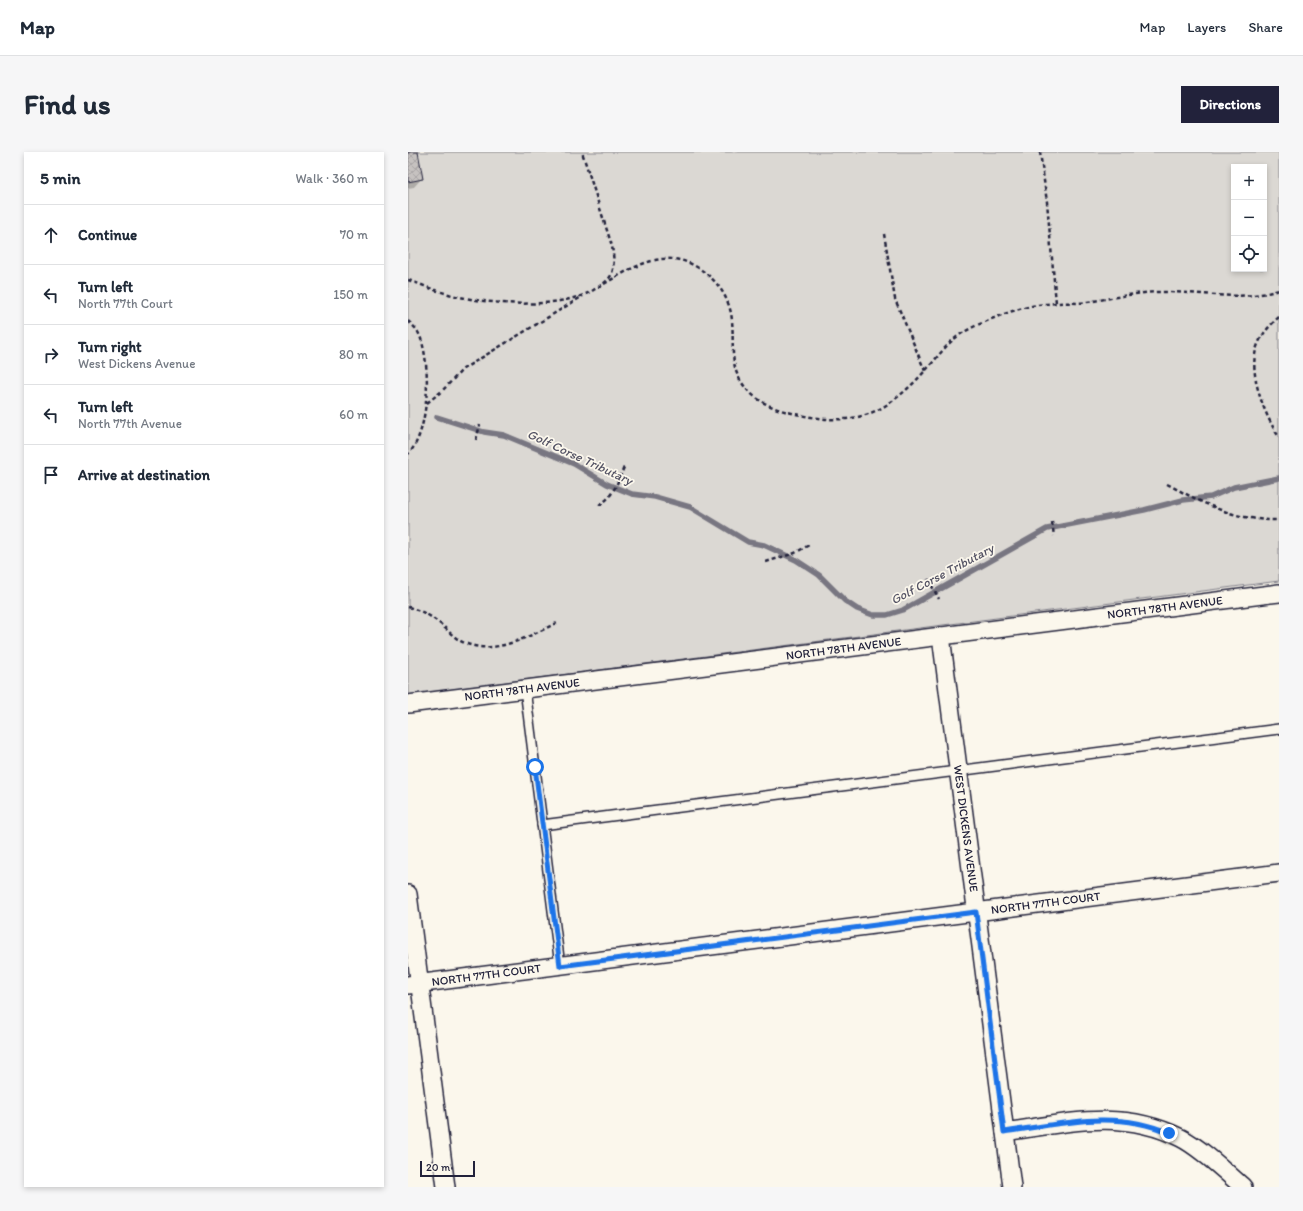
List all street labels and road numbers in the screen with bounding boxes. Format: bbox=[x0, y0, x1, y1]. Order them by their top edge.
street label: NORTH 78TH AVENUE bbox=[1106, 593, 1224, 622]
street label: NORTH 78TH AVENUE bbox=[785, 634, 902, 663]
street label: NORTH 78TH AVENUE bbox=[464, 675, 581, 704]
street label: WEST DICKENS AVENUE bbox=[951, 764, 981, 893]
street label: NORTH 77TH COURT bbox=[990, 889, 1102, 917]
street label: NORTH 77TH COURT bbox=[431, 961, 542, 989]

